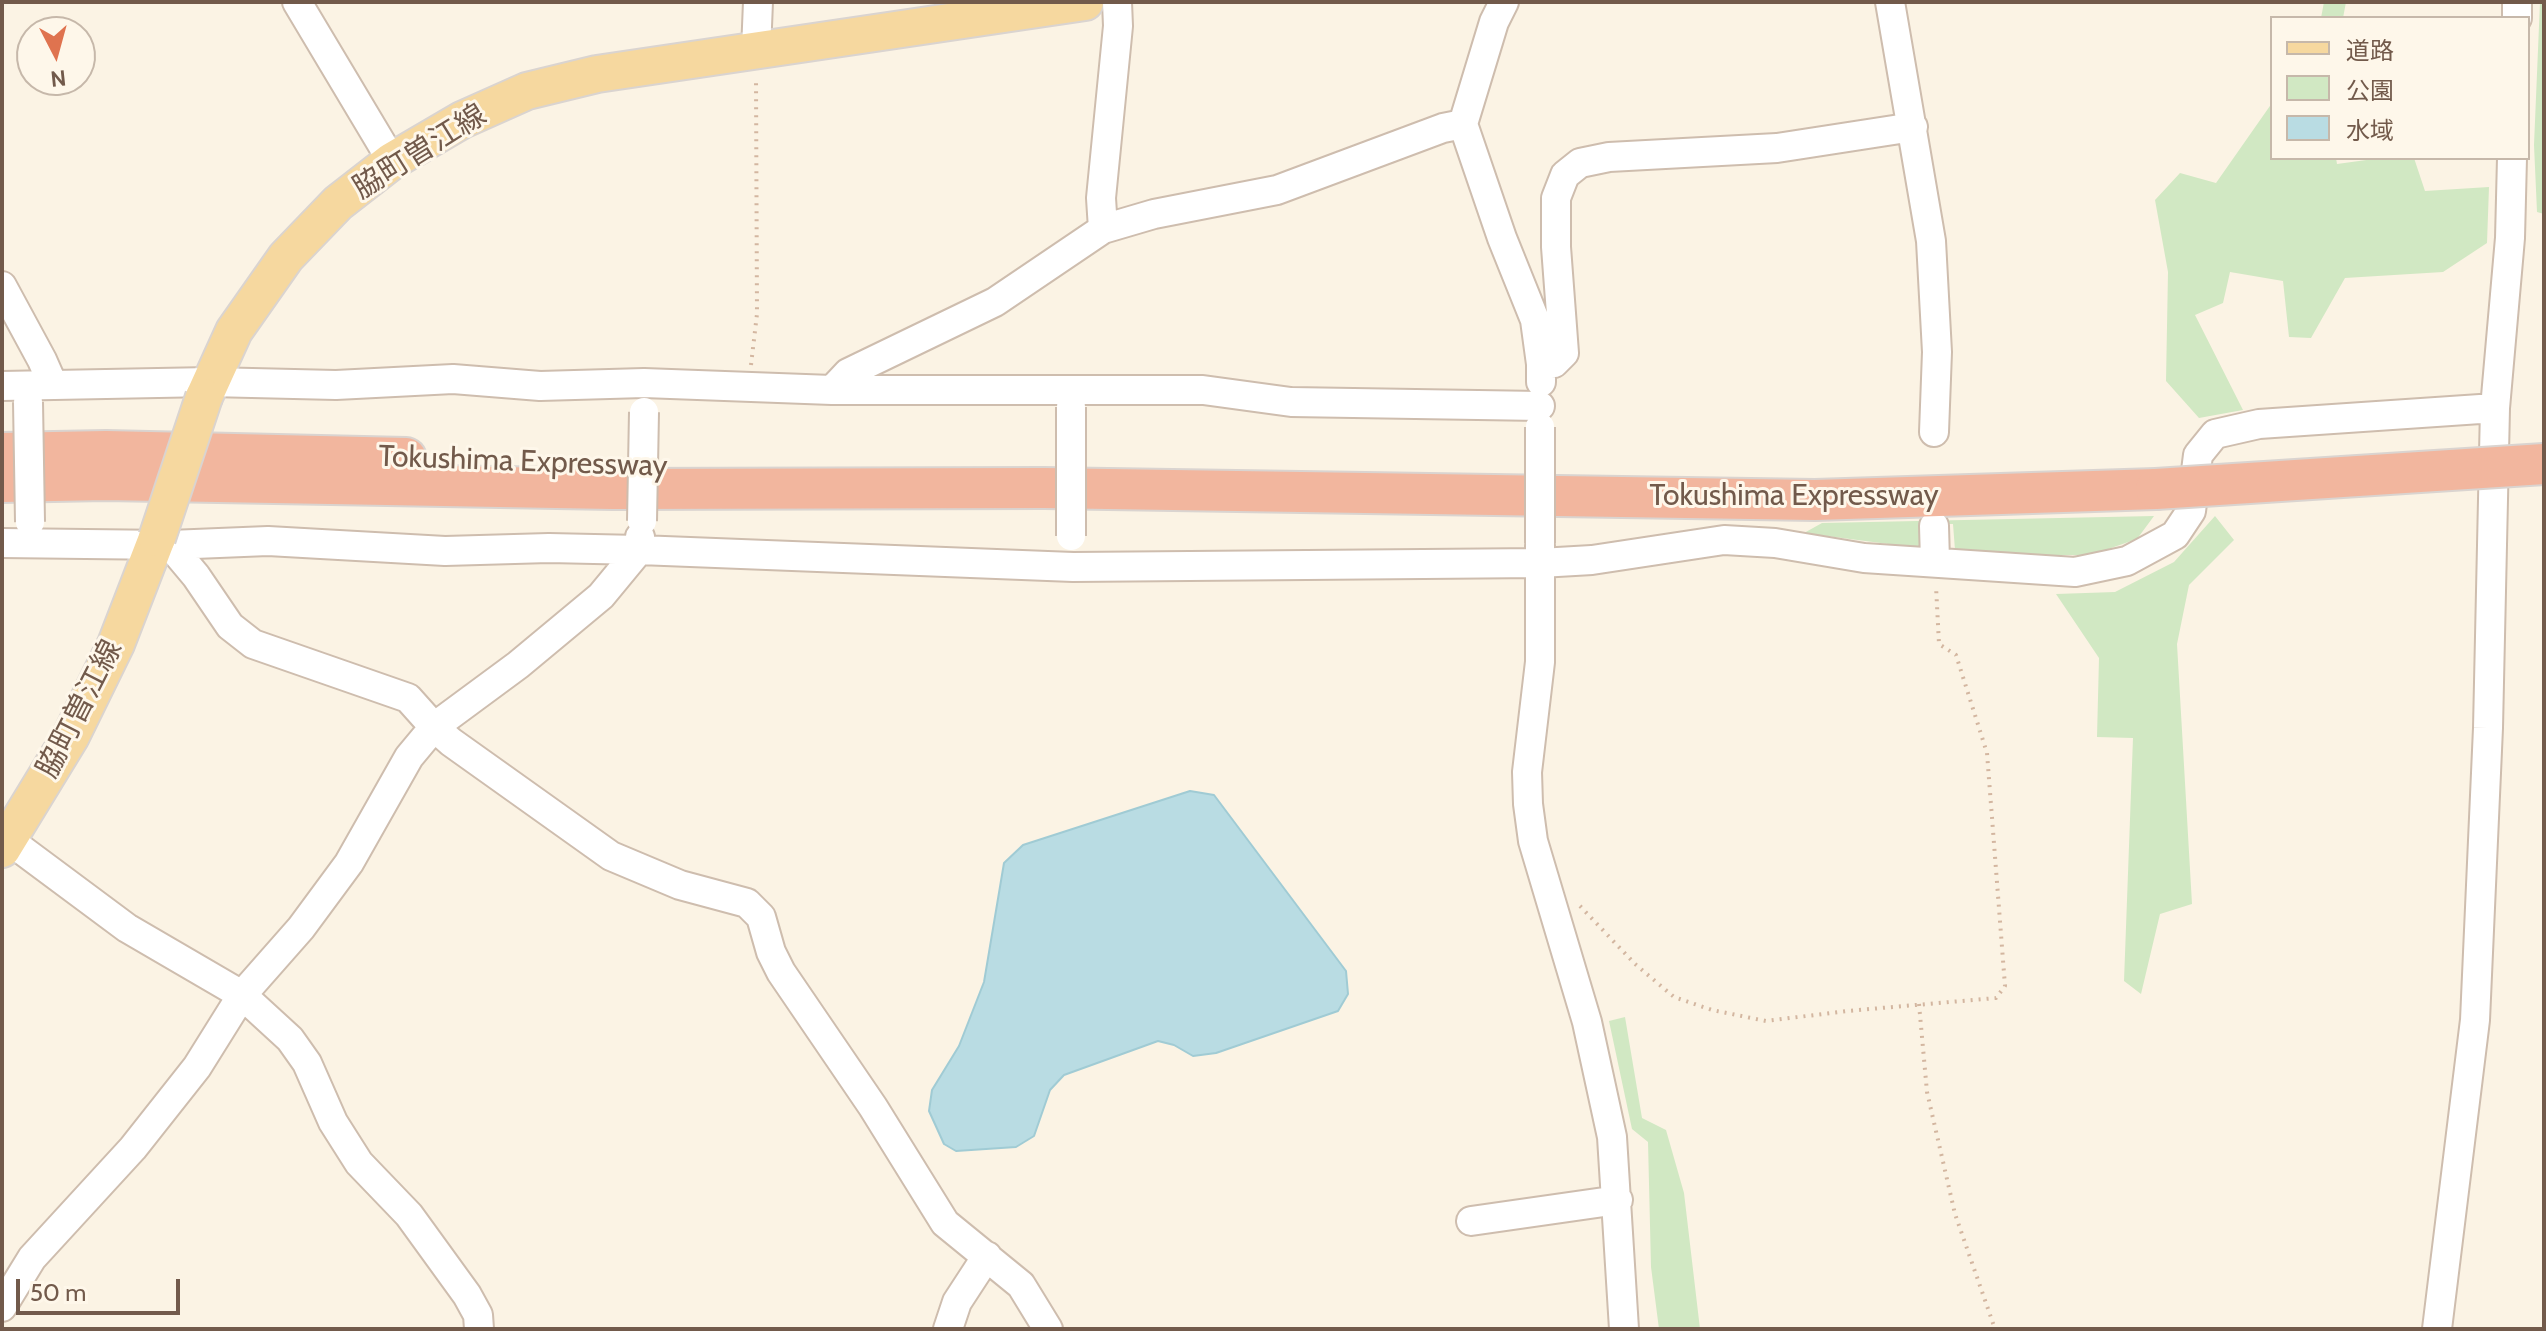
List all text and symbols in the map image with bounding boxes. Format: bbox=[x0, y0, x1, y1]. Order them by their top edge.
north arrow bbox=[16, 16, 96, 96]
legend bbox=[2270, 16, 2530, 160]
text: 道路 bbox=[2346, 36, 2394, 65]
text: N bbox=[49, 64, 68, 93]
text: 公園 bbox=[2346, 76, 2394, 105]
street label: 脇町曽江線 bbox=[347, 97, 493, 207]
text: 水域 bbox=[2346, 116, 2394, 145]
street label: Tokushima Expressway bbox=[378, 439, 668, 485]
street label: Tokushima Expressway bbox=[1649, 478, 1939, 514]
street label: 脇町曽江線 bbox=[30, 634, 130, 784]
scale bar bbox=[20, 1263, 184, 1313]
text: 50 m bbox=[30, 1278, 86, 1307]

